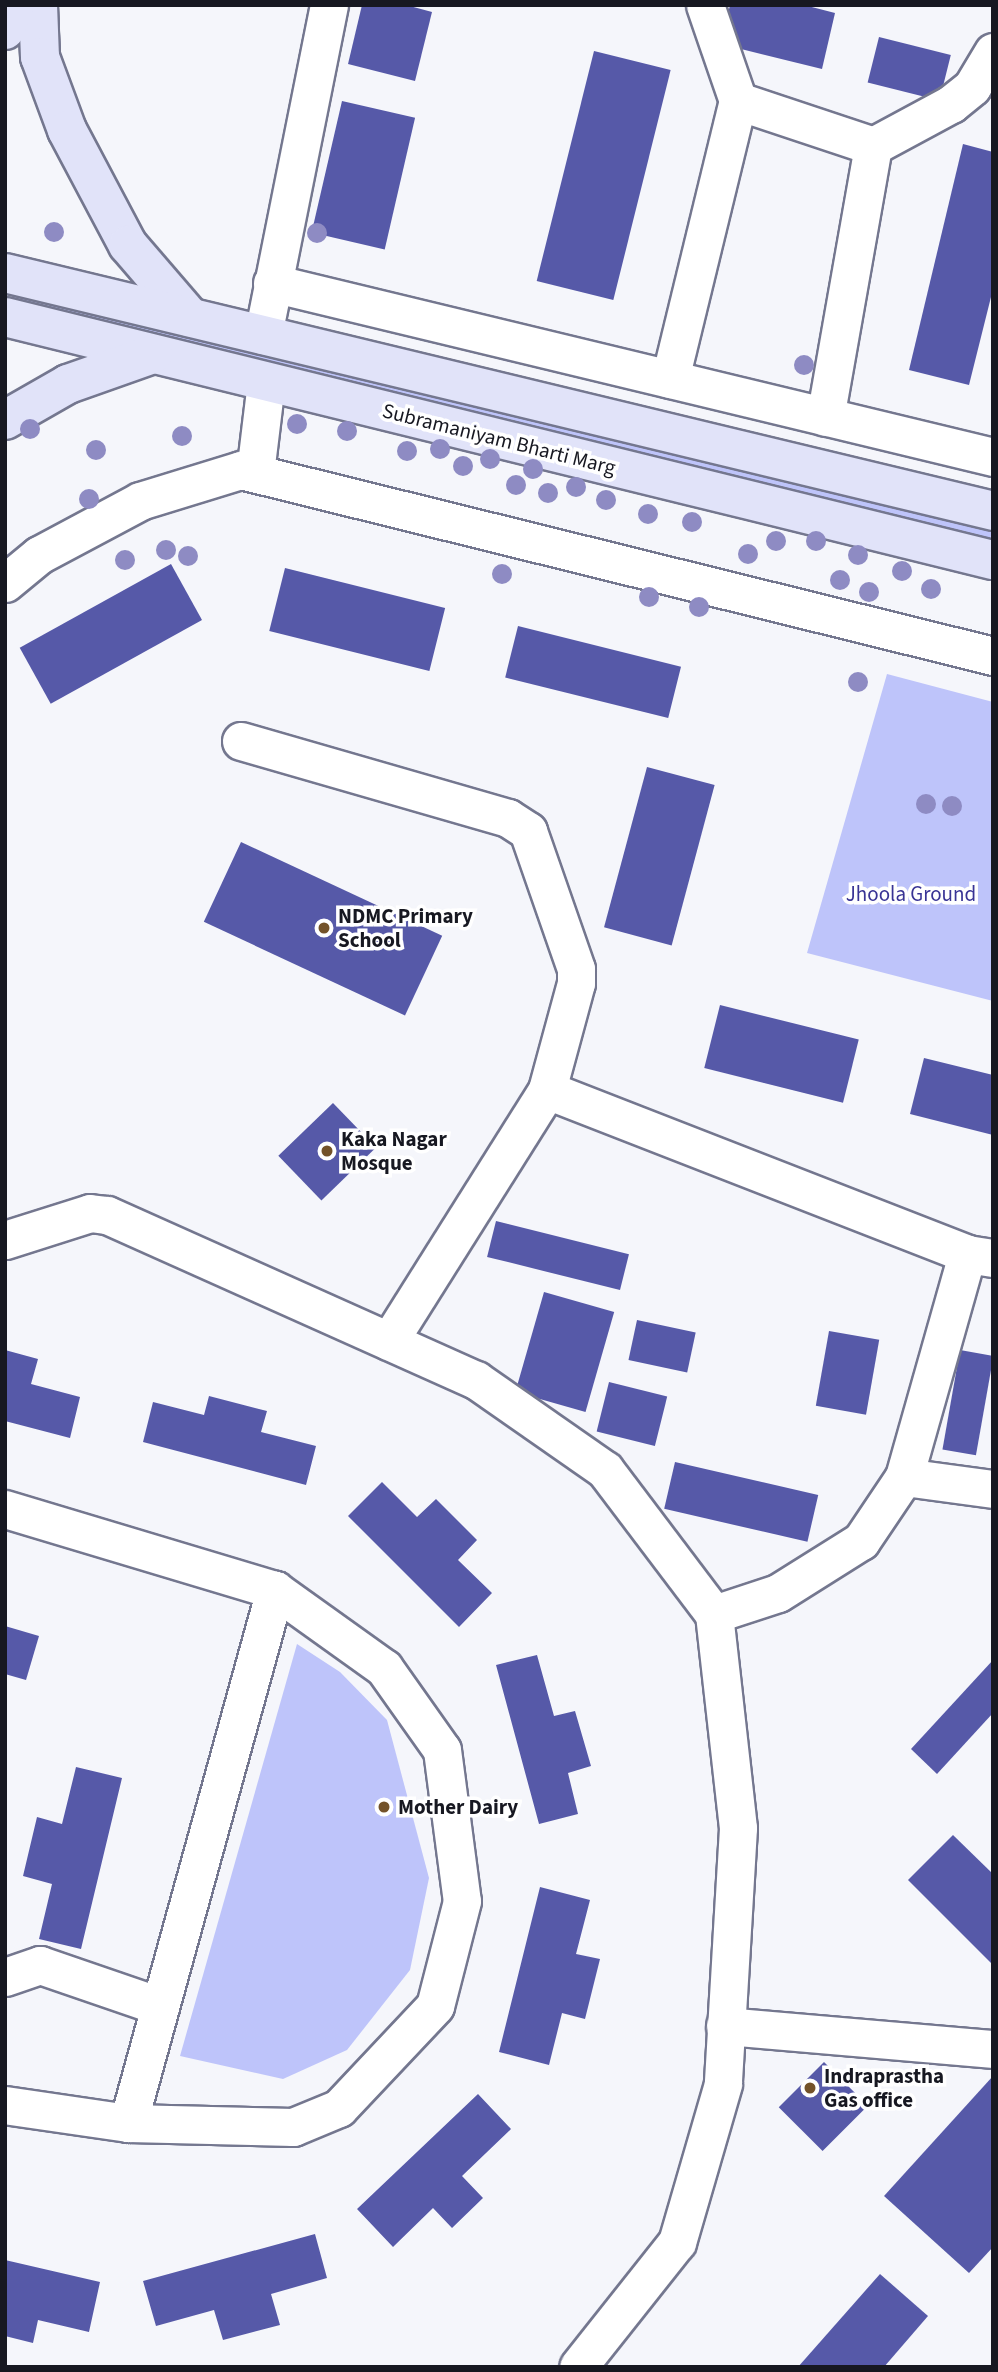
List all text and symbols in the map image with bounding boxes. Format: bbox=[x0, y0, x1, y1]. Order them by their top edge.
street label: Subramaniyam Bharti Marg bbox=[380, 398, 618, 480]
park label: Jhoola Ground bbox=[846, 881, 976, 907]
place label: NDMC Primary School bbox=[338, 903, 473, 953]
marker: NDMC Primary School bbox=[316, 920, 332, 936]
place label: Kaka Nagar Mosque bbox=[341, 1126, 447, 1176]
marker: Kaka Nagar Mosque bbox=[319, 1143, 335, 1159]
place label: Mother Dairy bbox=[398, 1794, 518, 1820]
marker: Mother Dairy bbox=[376, 1799, 392, 1815]
place label: Indraprastha Gas office bbox=[824, 2063, 944, 2113]
marker: Indraprastha Gas office bbox=[802, 2080, 818, 2096]

